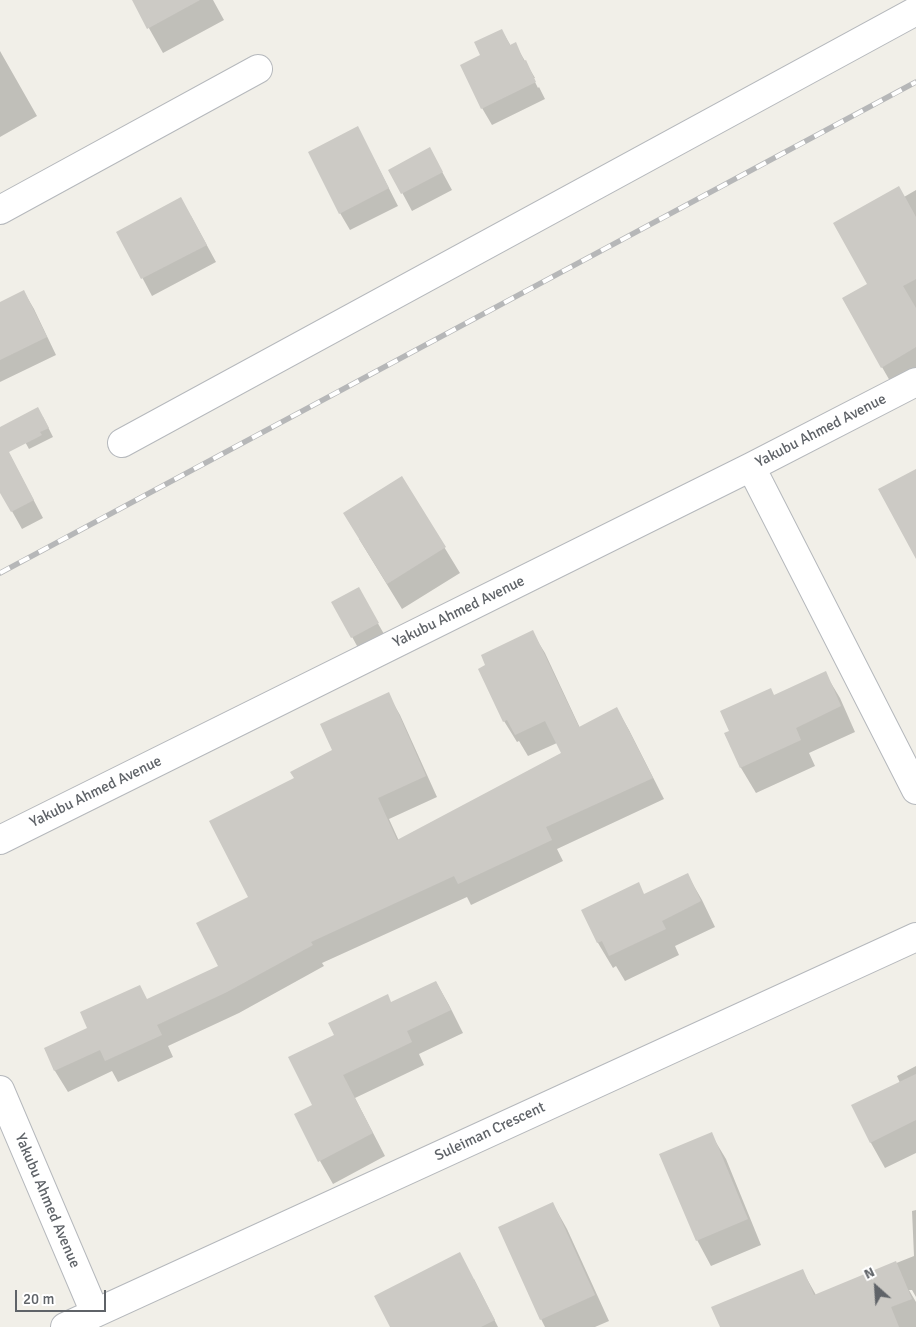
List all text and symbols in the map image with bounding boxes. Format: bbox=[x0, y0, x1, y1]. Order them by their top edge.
street label: Yakubu Ahmed Avenue bbox=[753, 390, 889, 472]
street label: Yakubu Ahmed Avenue bbox=[390, 572, 528, 652]
street label: Yakubu Ahmed Avenue bbox=[27, 752, 165, 832]
street label: Suleiman Crescent bbox=[432, 1099, 548, 1165]
street label: Yakubu Ahmed Avenue bbox=[11, 1131, 83, 1271]
north arrow bbox=[851, 1262, 901, 1312]
text: N bbox=[861, 1263, 877, 1283]
scale bar bbox=[18, 1280, 109, 1312]
text: 20 m bbox=[23, 1290, 54, 1308]

